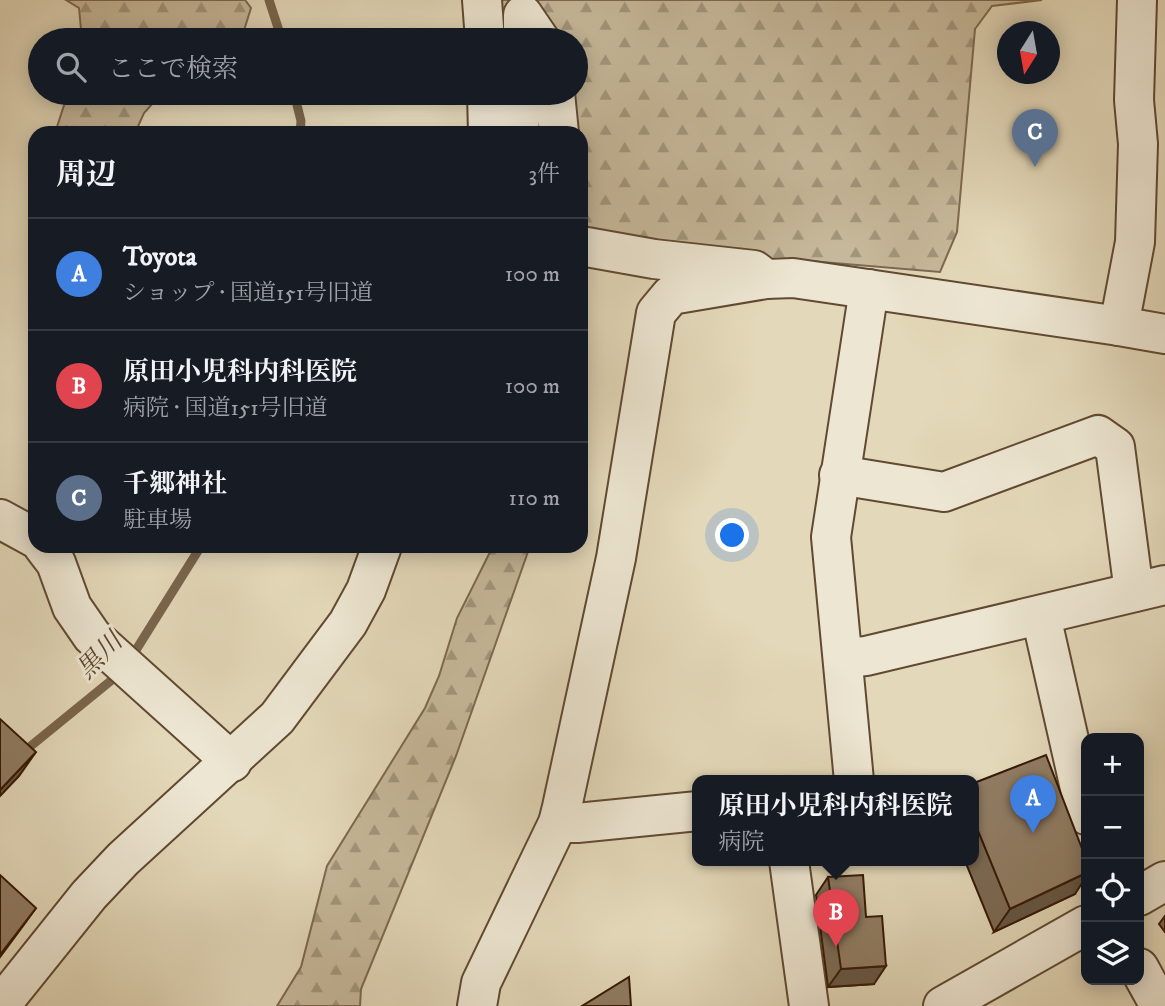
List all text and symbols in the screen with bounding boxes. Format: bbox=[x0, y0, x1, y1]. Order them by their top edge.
north arrow bbox=[997, 21, 1060, 84]
search box bbox=[28, 28, 588, 105]
icon: search bbox=[52, 48, 90, 86]
text: ここで検索 bbox=[108, 53, 238, 86]
pin: C bbox=[1012, 109, 1058, 167]
text: 周辺 bbox=[56, 157, 116, 194]
text: 3件 bbox=[528, 160, 560, 189]
text: Toyota bbox=[123, 241, 197, 274]
text: A bbox=[72, 260, 86, 289]
text: 100 m bbox=[505, 260, 560, 289]
text: ショップ · 国道151号旧道 bbox=[123, 279, 373, 308]
text: 原田小児科内科医院 bbox=[123, 356, 357, 389]
text: B bbox=[72, 372, 86, 401]
text: 100 m bbox=[505, 372, 560, 401]
text: 病院 · 国道151号旧道 bbox=[123, 394, 328, 423]
text: 千郷神社 bbox=[123, 468, 227, 501]
text: C bbox=[71, 484, 87, 513]
text: 110 m bbox=[509, 484, 560, 513]
text: 駐車場 bbox=[123, 506, 192, 535]
your location bbox=[715, 518, 749, 552]
water label: 黒川 bbox=[70, 624, 132, 686]
map controls bbox=[1081, 733, 1144, 985]
button: + bbox=[1081, 733, 1144, 796]
popup bbox=[692, 775, 979, 866]
pin: A bbox=[1010, 775, 1056, 833]
text: 原田小児科内科医院 bbox=[718, 790, 953, 823]
button: − bbox=[1081, 796, 1144, 859]
text: 病院 bbox=[718, 828, 764, 857]
button: locate bbox=[1081, 859, 1144, 922]
pin: B bbox=[813, 889, 859, 947]
button: layers bbox=[1081, 922, 1144, 985]

